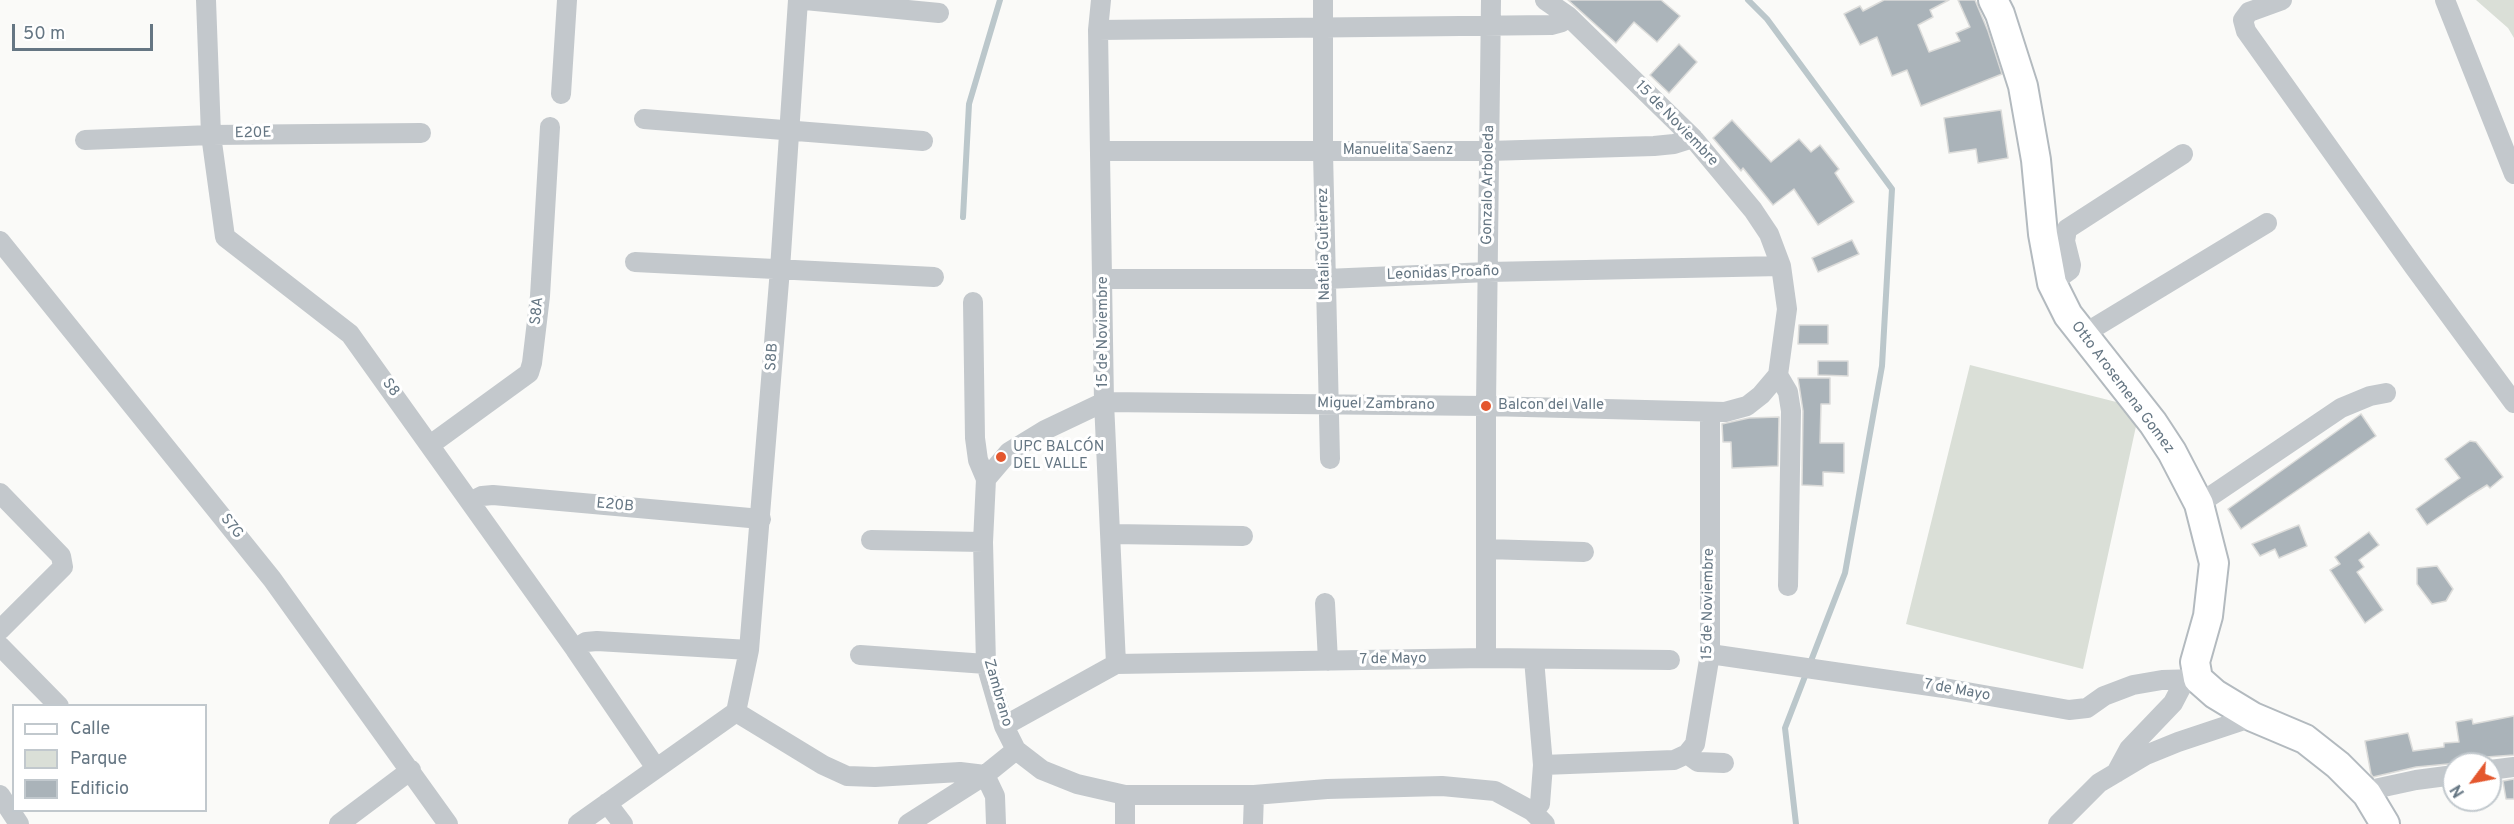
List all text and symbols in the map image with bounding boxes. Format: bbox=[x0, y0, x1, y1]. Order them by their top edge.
scale bar bbox=[15, 12, 156, 50]
text: 50 m bbox=[23, 23, 65, 46]
street label: 15 de Noviembre bbox=[1631, 78, 1721, 170]
street label: E20E bbox=[234, 125, 272, 143]
street label: Gonzalo Arboleda bbox=[1479, 125, 1499, 245]
street label: Manuelita Saenz bbox=[1343, 142, 1453, 160]
street label: Natalia Gutierrez bbox=[1315, 187, 1335, 301]
street label: Leonidas Proaño bbox=[1386, 263, 1500, 285]
street label: 15 de Noviembre bbox=[1095, 276, 1113, 388]
street label: S8A bbox=[528, 296, 548, 326]
street label: Otto Arosemena Gomez bbox=[2066, 318, 2178, 458]
street label: S8B bbox=[763, 342, 783, 372]
street label: S8 bbox=[377, 375, 403, 401]
street label: Miguel Zambrano bbox=[1317, 395, 1435, 415]
place label: Balcon del Valle bbox=[1498, 397, 1604, 415]
marker: Balcon del Valle bbox=[1479, 399, 1493, 413]
place label: UPC BALCÓN DEL VALLE bbox=[1013, 439, 1104, 474]
marker: UPC BALCÓN DEL VALLE bbox=[994, 450, 1008, 464]
street label: E20B bbox=[595, 495, 635, 517]
street label: S7G bbox=[216, 511, 246, 543]
street label: 15 de Noviembre bbox=[1699, 548, 1719, 660]
street label: 7 de Mayo bbox=[1359, 650, 1427, 670]
street label: Zambrano bbox=[979, 657, 1015, 729]
street label: 7 de Mayo bbox=[1922, 676, 1992, 706]
legend bbox=[12, 704, 207, 812]
text: Calle bbox=[70, 718, 110, 741]
text: Parque bbox=[70, 748, 127, 771]
north arrow bbox=[2442, 752, 2502, 812]
text: Edificio bbox=[70, 778, 129, 801]
text: N bbox=[2447, 780, 2470, 801]

